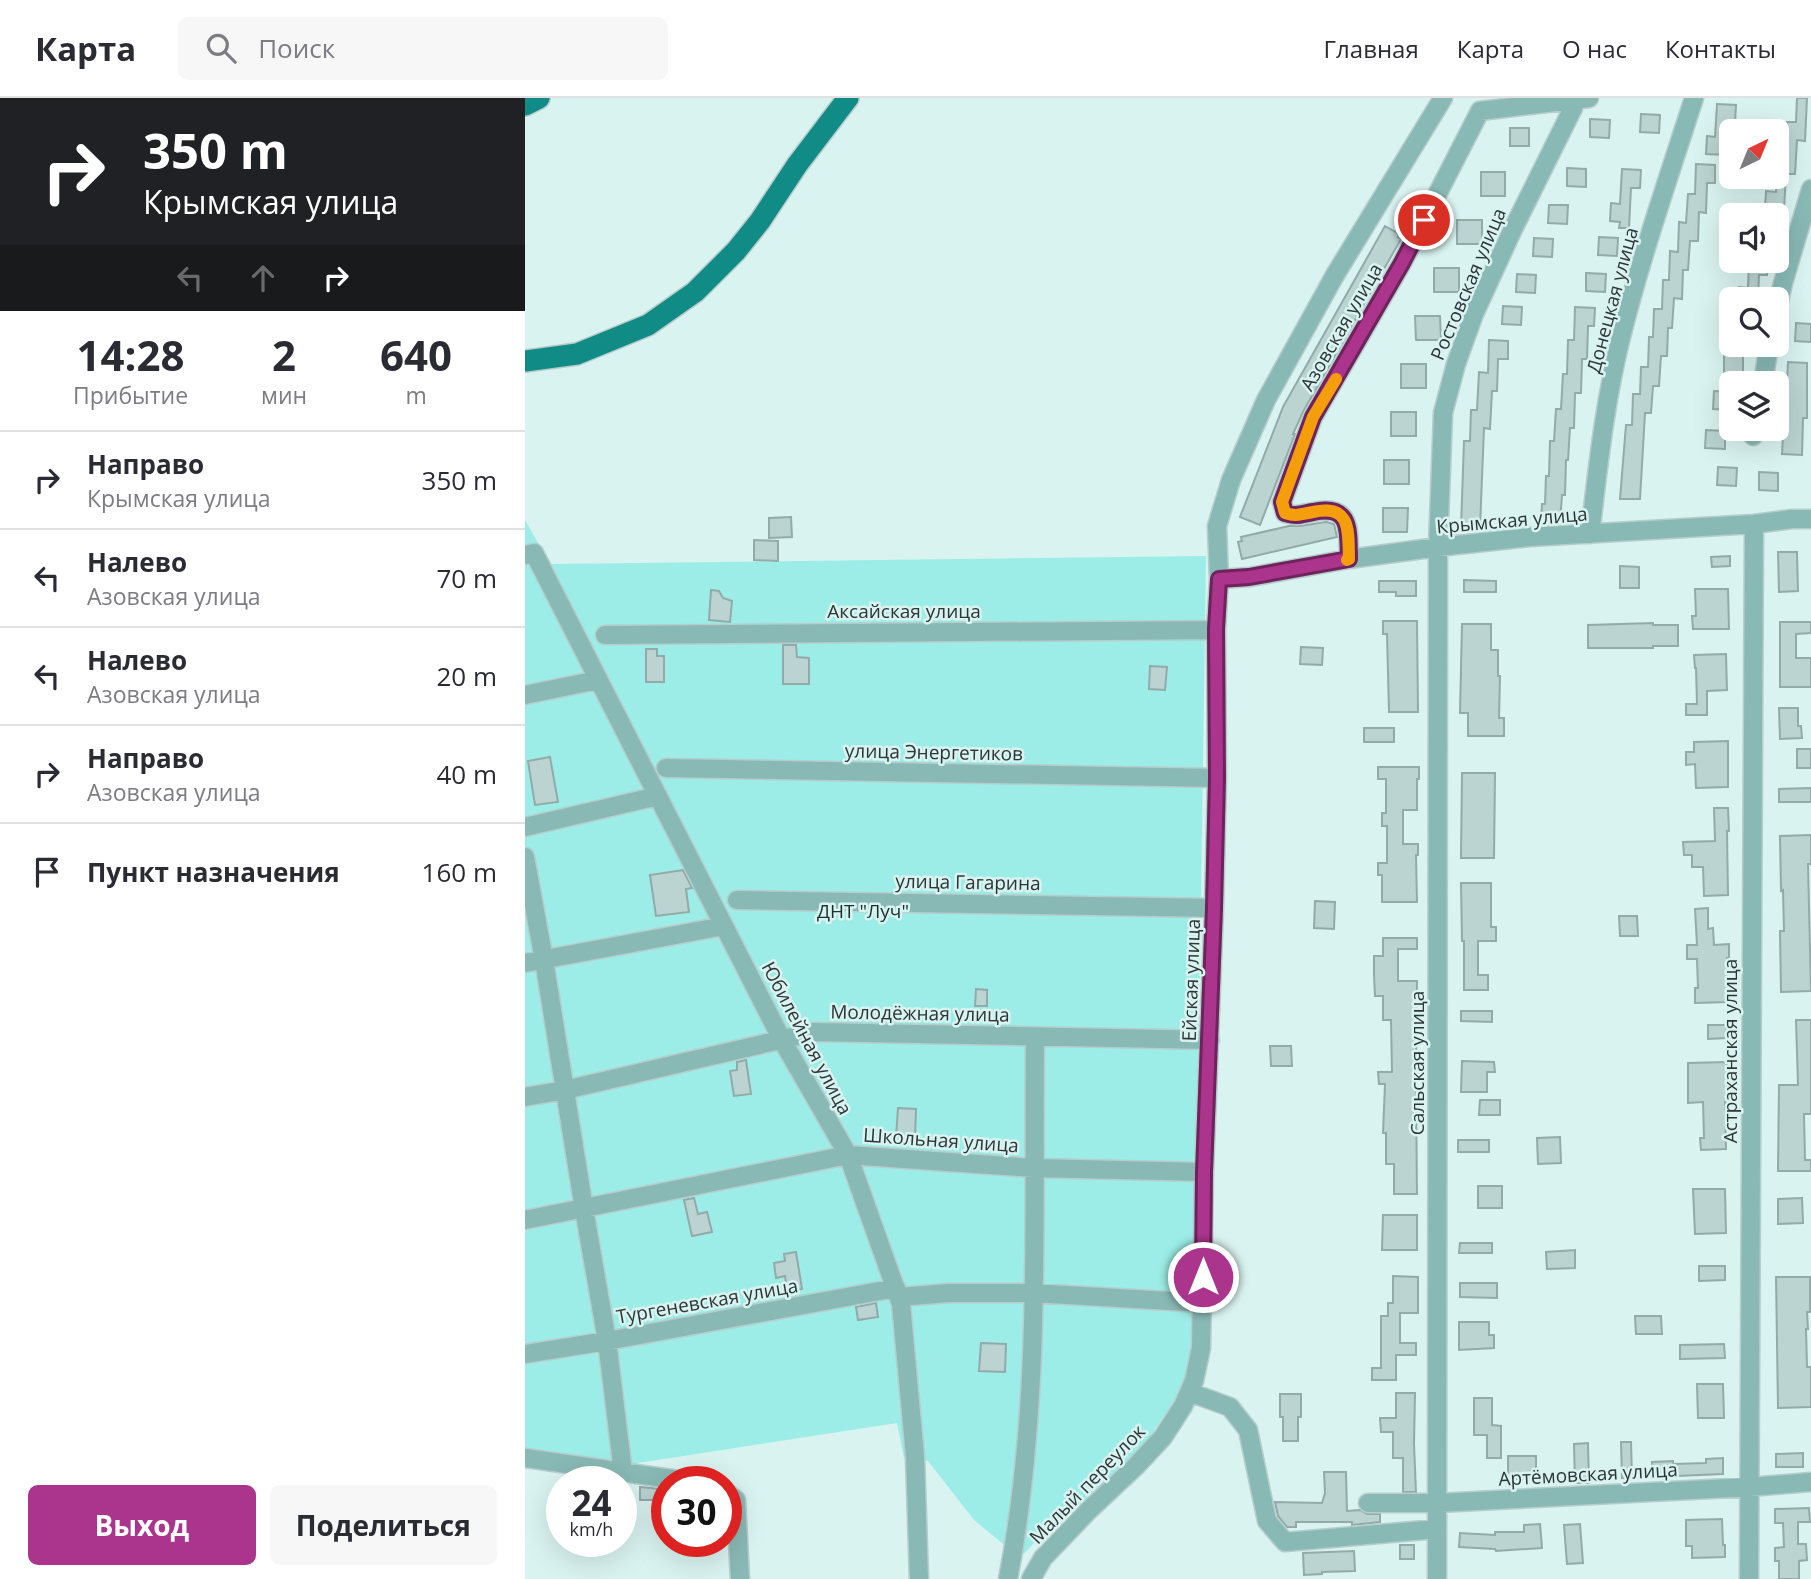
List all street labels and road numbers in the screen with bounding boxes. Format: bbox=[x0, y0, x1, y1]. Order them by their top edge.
street label: Ростовская улица bbox=[1424, 204, 1512, 364]
street label: Донецкая улица bbox=[1580, 224, 1644, 376]
street label: Азовская улица bbox=[1294, 258, 1388, 396]
street label: Крымская улица bbox=[1435, 500, 1589, 540]
street label: Аксайская улица bbox=[827, 598, 981, 624]
street label: улица Энергетиков bbox=[845, 737, 1023, 767]
street label: улица Гагарина bbox=[895, 868, 1041, 896]
street label: Ейская улица bbox=[1176, 918, 1206, 1042]
street label: Юбилейная улица bbox=[756, 957, 858, 1119]
street label: Астраханская улица bbox=[1717, 959, 1743, 1143]
street label: Сальская улица bbox=[1404, 991, 1430, 1135]
street label: Молодёжная улица bbox=[830, 998, 1010, 1028]
street label: Школьная улица bbox=[862, 1122, 1020, 1158]
street label: Тургеневская улица bbox=[614, 1272, 800, 1330]
street label: Малый переулок bbox=[1023, 1419, 1151, 1549]
street label: Артёмовская улица bbox=[1498, 1456, 1678, 1492]

